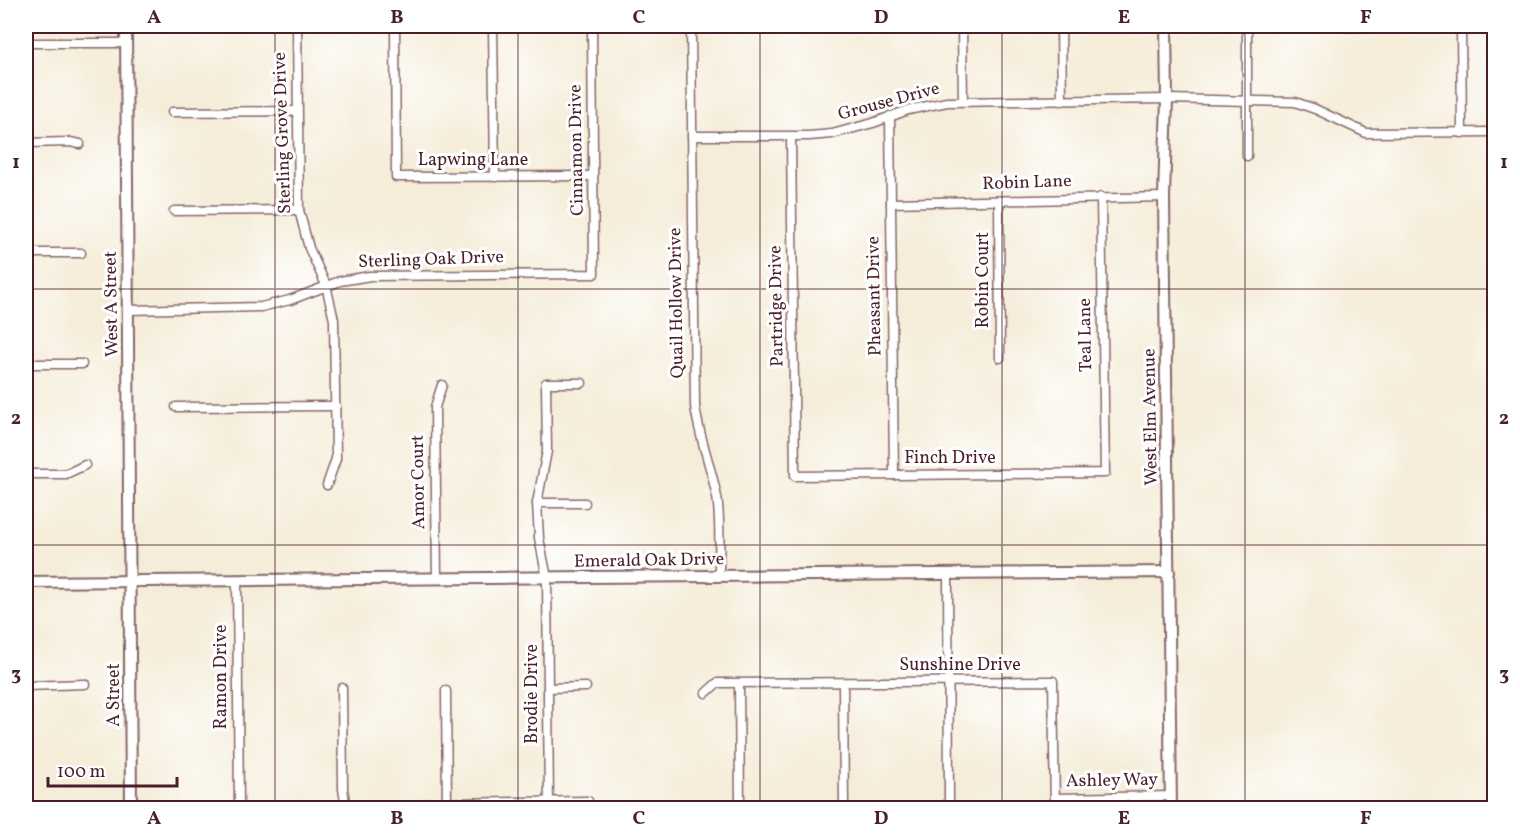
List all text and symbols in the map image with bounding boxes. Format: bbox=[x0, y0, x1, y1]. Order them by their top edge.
text: A bbox=[147, 4, 161, 32]
text: B bbox=[390, 4, 404, 32]
text: C bbox=[633, 4, 646, 32]
text: D bbox=[874, 4, 888, 32]
text: E bbox=[1118, 4, 1130, 32]
text: F bbox=[1360, 4, 1372, 32]
street label: Sterling Grove Drive bbox=[268, 52, 298, 214]
street label: Grouse Drive bbox=[835, 76, 943, 128]
street label: Cinnamon Drive bbox=[563, 84, 591, 216]
street label: Lapwing Lane bbox=[418, 148, 528, 173]
text: 1 bbox=[12, 149, 20, 177]
text: 1 bbox=[1500, 149, 1508, 177]
street label: Robin Lane bbox=[982, 169, 1072, 197]
street label: Quail Hollow Drive bbox=[663, 227, 691, 379]
street label: Robin Court bbox=[971, 232, 996, 328]
street label: Pheasant Drive bbox=[861, 236, 889, 356]
street label: Sterling Oak Drive bbox=[358, 245, 504, 275]
street label: Partridge Drive bbox=[763, 245, 791, 367]
street label: West A Street bbox=[99, 251, 125, 357]
street label: Teal Lane bbox=[1073, 298, 1099, 372]
street label: West Elm Avenue bbox=[1137, 348, 1165, 486]
text: 2 bbox=[11, 405, 21, 433]
text: 2 bbox=[1499, 405, 1509, 433]
street label: Amor Court bbox=[406, 434, 432, 530]
street label: Finch Drive bbox=[904, 446, 996, 471]
street label: Emerald Oak Drive bbox=[574, 547, 724, 575]
street label: Ramon Drive bbox=[209, 624, 234, 730]
street label: Brodie Drive bbox=[520, 644, 545, 744]
street label: Sunshine Drive bbox=[899, 653, 1021, 678]
text: 3 bbox=[11, 661, 21, 689]
text: 3 bbox=[1499, 661, 1509, 689]
street label: A Street bbox=[102, 663, 127, 727]
scale bar bbox=[48, 750, 177, 788]
text: 100 m bbox=[57, 760, 106, 785]
street label: Ashley Way bbox=[1066, 768, 1158, 794]
text: A bbox=[147, 805, 161, 833]
text: B bbox=[390, 805, 404, 833]
text: C bbox=[633, 805, 646, 833]
text: D bbox=[874, 805, 888, 833]
text: E bbox=[1118, 805, 1130, 833]
text: F bbox=[1360, 805, 1372, 833]

